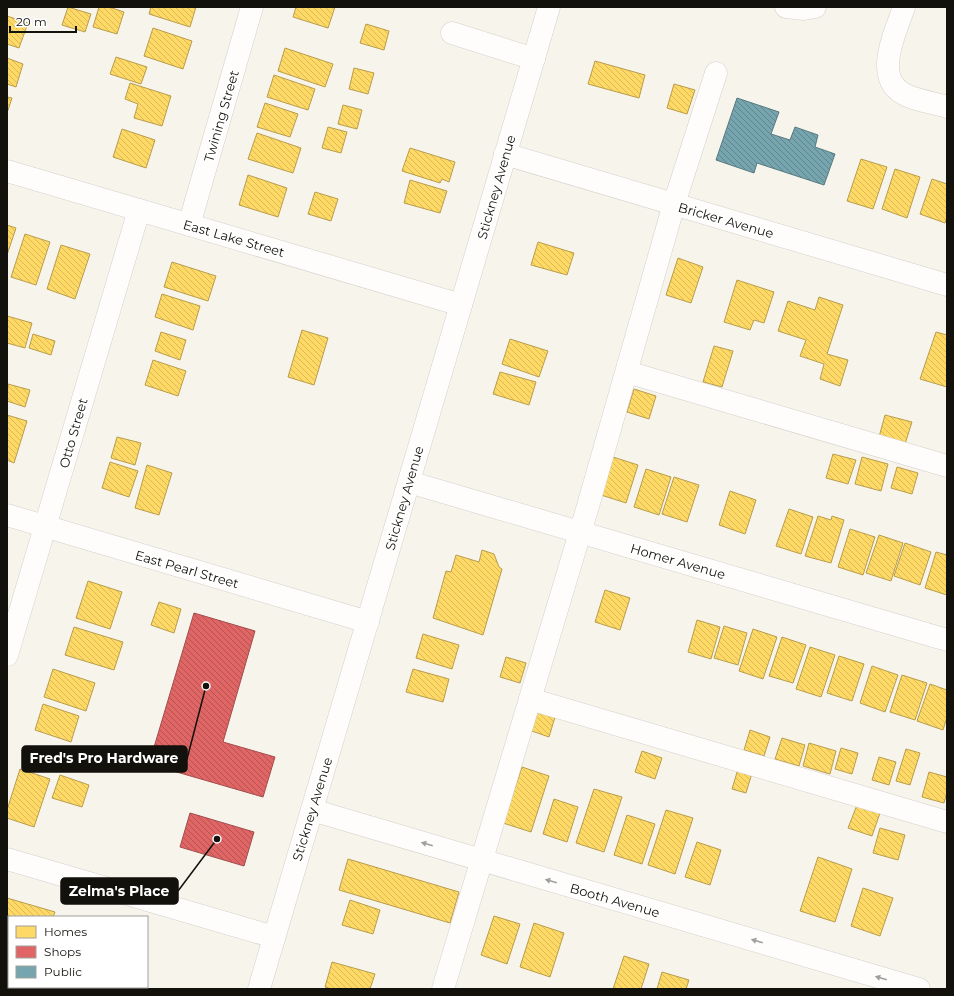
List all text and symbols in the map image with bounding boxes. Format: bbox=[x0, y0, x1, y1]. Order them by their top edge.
scale bar bbox=[10, 8, 76, 34]
text: 20 m bbox=[16, 14, 47, 29]
street label: Twining Street bbox=[200, 68, 242, 164]
street label: Stickney Avenue bbox=[473, 133, 519, 241]
street label: Bricker Avenue bbox=[676, 199, 776, 241]
street label: East Lake Street bbox=[181, 216, 287, 260]
street label: Otto Street bbox=[55, 396, 91, 470]
street label: Stickney Avenue bbox=[381, 444, 427, 552]
street label: Homer Avenue bbox=[629, 540, 727, 582]
street label: East Pearl Street bbox=[133, 547, 241, 591]
callout: Fred's Pro Hardware bbox=[22, 746, 187, 772]
text: Fred's Pro Hardware bbox=[30, 749, 179, 767]
street label: Stickney Avenue bbox=[289, 755, 335, 863]
one-way arrow bbox=[420, 841, 432, 847]
callout: Zelma's Place bbox=[61, 878, 178, 904]
one-way arrow bbox=[545, 878, 557, 884]
street label: Booth Avenue bbox=[568, 880, 662, 920]
text: Zelma's Place bbox=[69, 882, 169, 900]
legend bbox=[8, 916, 148, 988]
text: Homes bbox=[44, 924, 87, 939]
one-way arrow bbox=[750, 938, 762, 944]
text: Shops bbox=[44, 944, 81, 959]
text: Public bbox=[44, 964, 82, 979]
one-way arrow bbox=[875, 975, 887, 981]

